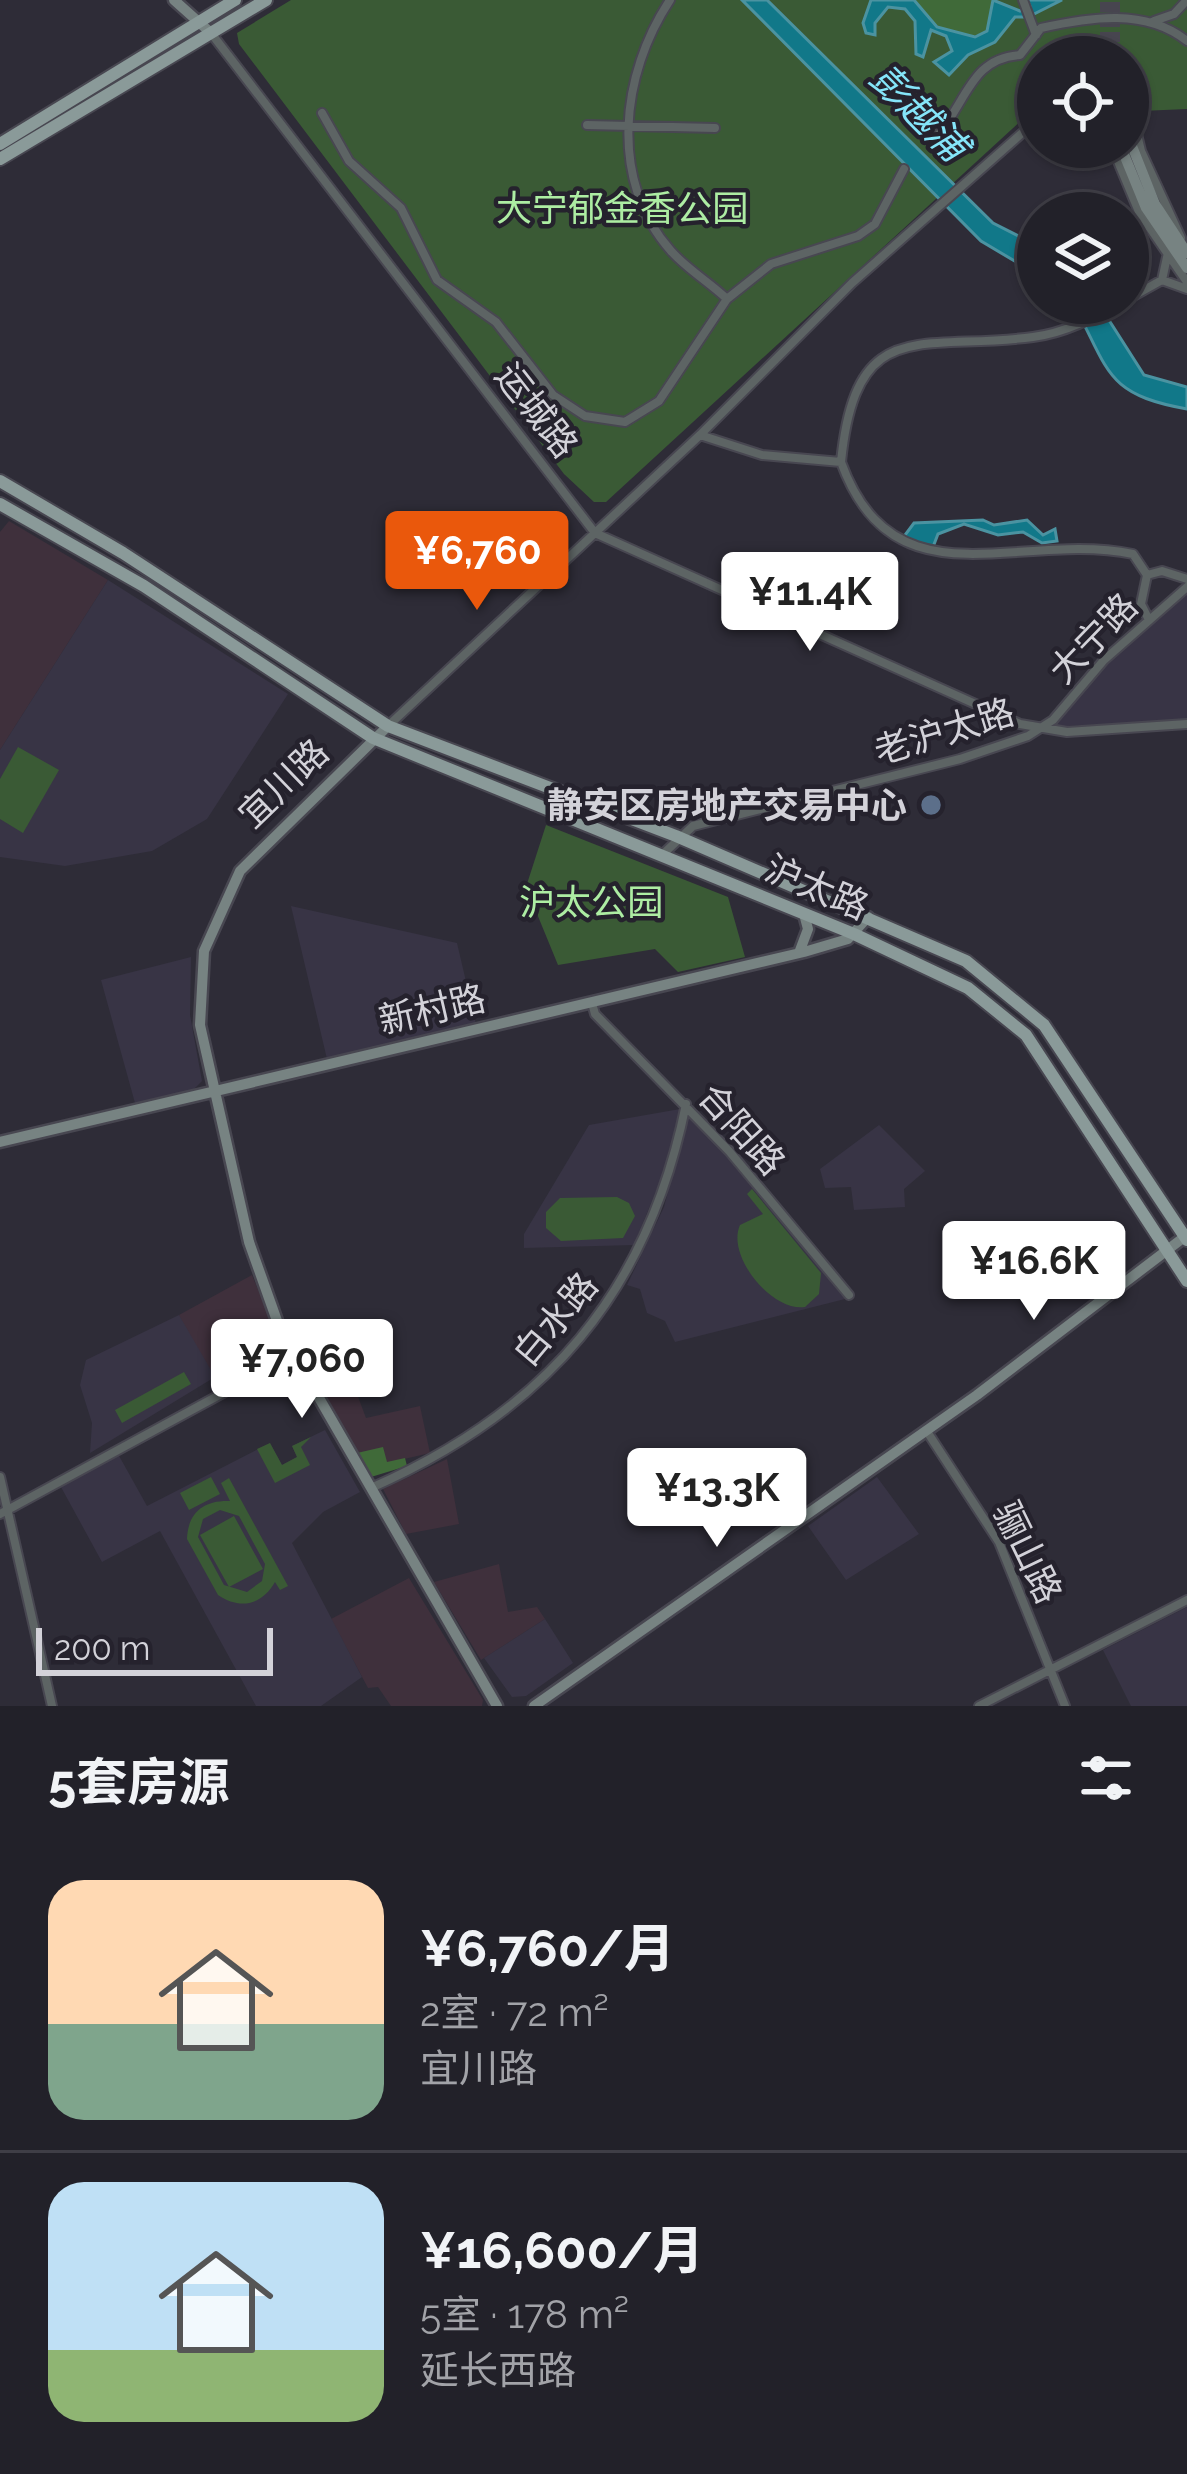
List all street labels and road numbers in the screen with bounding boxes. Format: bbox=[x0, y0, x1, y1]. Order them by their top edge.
street label: 运城路 bbox=[487, 355, 587, 465]
street label: 大宁路 bbox=[1040, 585, 1146, 691]
street label: 老沪太路 bbox=[869, 690, 1019, 772]
street label: 宜川路 bbox=[230, 730, 336, 836]
street label: 沪太路 bbox=[759, 847, 875, 927]
street label: 新村路 bbox=[375, 976, 489, 1042]
street label: 合阳路 bbox=[690, 1075, 794, 1183]
street label: 白水路 bbox=[504, 1264, 606, 1374]
street label: 骊山路 bbox=[985, 1494, 1071, 1610]

